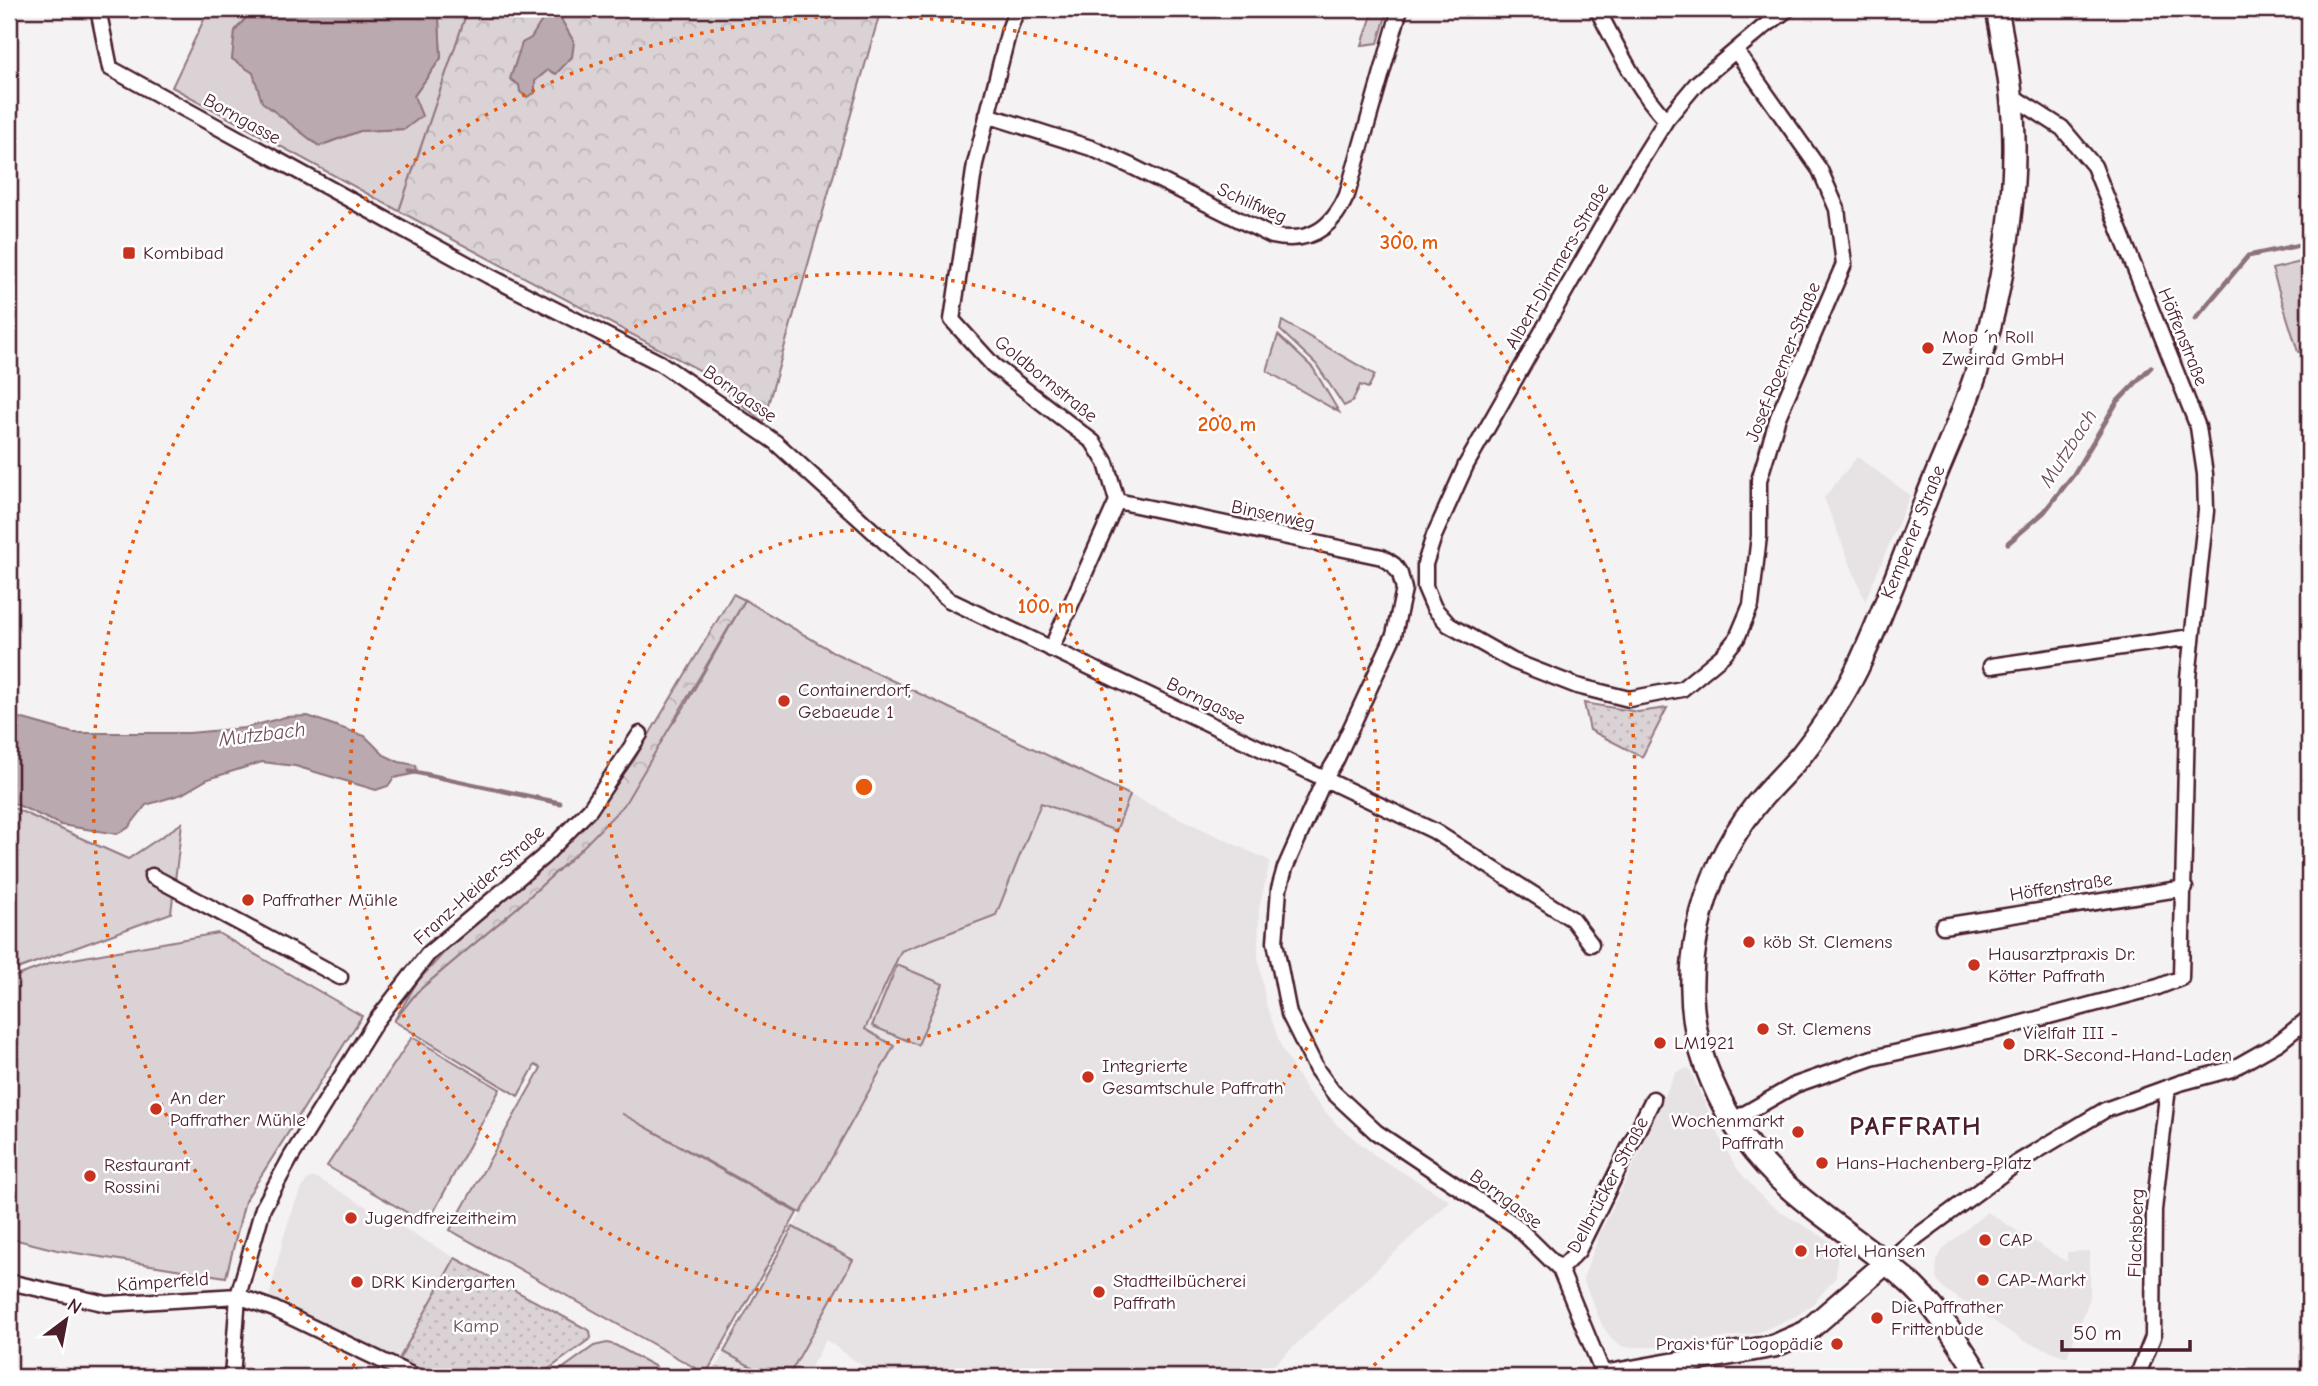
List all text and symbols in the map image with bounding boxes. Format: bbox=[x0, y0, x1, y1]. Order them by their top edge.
street label: Borngasse bbox=[199, 89, 285, 149]
street label: Schilfweg bbox=[1214, 178, 1290, 228]
street label: Albert-Dimmers-Straße bbox=[1500, 179, 1614, 353]
text: 300 m bbox=[1380, 230, 1438, 254]
place label: Kombibad bbox=[143, 242, 224, 264]
marker: Kombibad bbox=[121, 245, 137, 261]
street label: Josef-Roemer-Straße bbox=[1741, 279, 1825, 445]
street label: Höffenstraße bbox=[2153, 285, 2213, 389]
place label: Mop ´n Roll Zweirad GmbH bbox=[1942, 326, 2065, 370]
street label: Goldbornstraße bbox=[990, 331, 1102, 427]
marker: Mop ´n Roll Zweirad GmbH bbox=[1920, 340, 1936, 356]
street label: Borngasse bbox=[699, 361, 781, 427]
water label: Mutzbach bbox=[2034, 405, 2102, 492]
text: 200 m bbox=[1198, 412, 1256, 436]
street label: Kempener Straße bbox=[1876, 462, 1950, 602]
street label: Binsenweg bbox=[1229, 495, 1317, 535]
text: 100 m bbox=[1018, 594, 1074, 618]
street label: Borngasse bbox=[1163, 672, 1249, 730]
place label: Containerdorf, Gebaeude 1 bbox=[798, 679, 911, 723]
marker: Containerdorf, Gebaeude 1 bbox=[776, 693, 792, 709]
water label: Mutzbach bbox=[216, 717, 307, 751]
centre of rings bbox=[852, 775, 876, 799]
street label: Franz-Heider-Straße bbox=[409, 821, 549, 949]
street label: Höffenstraße bbox=[2008, 868, 2114, 906]
place label: Paffrather Mühle bbox=[262, 889, 398, 911]
marker: Paffrather Mühle bbox=[240, 892, 256, 908]
place label: köb St. Clemens bbox=[1763, 931, 1893, 953]
marker: köb St. Clemens bbox=[1741, 934, 1757, 950]
place label: Hausarztpraxis Dr. Kötter Paffrath bbox=[1988, 943, 2135, 987]
marker: Hausarztpraxis Dr. Kötter Paffrath bbox=[1966, 957, 1982, 973]
place label: St. Clemens bbox=[1777, 1018, 1871, 1040]
marker: St. Clemens bbox=[1755, 1021, 1771, 1037]
place label: Vielfalt III - DRK-Second-Hand-Laden bbox=[2023, 1022, 2232, 1066]
place label: LM1921 bbox=[1674, 1032, 1735, 1054]
marker: LM1921 bbox=[1652, 1035, 1668, 1051]
marker: Vielfalt III - DRK-Second-Hand-Laden bbox=[2001, 1036, 2017, 1052]
place label: Integrierte Gesamtschule Paffrath bbox=[1102, 1055, 1284, 1099]
marker: Integrierte Gesamtschule Paffrath bbox=[1080, 1069, 1096, 1085]
place label: An der Paffrather Mühle bbox=[170, 1087, 306, 1131]
marker: An der Paffrather Mühle bbox=[148, 1101, 164, 1117]
place label: Wochenmarkt Paffrath bbox=[1671, 1110, 1785, 1154]
district label: PAFFRATH bbox=[1849, 1112, 1983, 1142]
street label: Dellbrücker Straße bbox=[1563, 1113, 1653, 1257]
marker: Wochenmarkt Paffrath bbox=[1790, 1124, 1806, 1140]
place label: Hans-Hachenberg-Platz bbox=[1836, 1152, 2031, 1174]
place label: Restaurant Rossini bbox=[104, 1154, 190, 1198]
marker: Hans-Hachenberg-Platz bbox=[1814, 1155, 1830, 1171]
street label: Borngasse bbox=[1465, 1165, 1547, 1233]
marker: Restaurant Rossini bbox=[82, 1168, 98, 1184]
street label: Flachsberg bbox=[2123, 1188, 2149, 1278]
place label: Jugendfreizeitheim bbox=[365, 1207, 517, 1229]
marker: Jugendfreizeitheim bbox=[343, 1210, 359, 1226]
place label: CAP bbox=[1999, 1229, 2033, 1251]
marker: CAP bbox=[1977, 1232, 1993, 1248]
place label: Hotel Hansen bbox=[1815, 1240, 1925, 1262]
marker: Hotel Hansen bbox=[1793, 1243, 1809, 1259]
street label: Kämperfeld bbox=[116, 1268, 210, 1296]
place label: CAP-Markt bbox=[1997, 1269, 2086, 1291]
place label: Stadtteilbücherei Paffrath bbox=[1113, 1270, 1246, 1314]
place label: DRK Kindergarten bbox=[371, 1271, 516, 1293]
marker: CAP-Markt bbox=[1975, 1272, 1991, 1288]
marker: DRK Kindergarten bbox=[349, 1274, 365, 1290]
north arrow bbox=[32, 1284, 102, 1354]
marker: Stadtteilbücherei Paffrath bbox=[1091, 1284, 1107, 1300]
text: N bbox=[63, 1294, 86, 1319]
place label: Die Paffrather Frittenbude bbox=[1891, 1296, 2004, 1340]
scale bar bbox=[2062, 1309, 2190, 1353]
marker: Die Paffrather Frittenbude bbox=[1869, 1310, 1885, 1326]
park label: Kamp bbox=[453, 1315, 499, 1337]
text: 50 m bbox=[2073, 1321, 2122, 1345]
place label: Praxis für Logopädie bbox=[1656, 1333, 1823, 1355]
marker: Praxis für Logopädie bbox=[1829, 1336, 1845, 1352]

